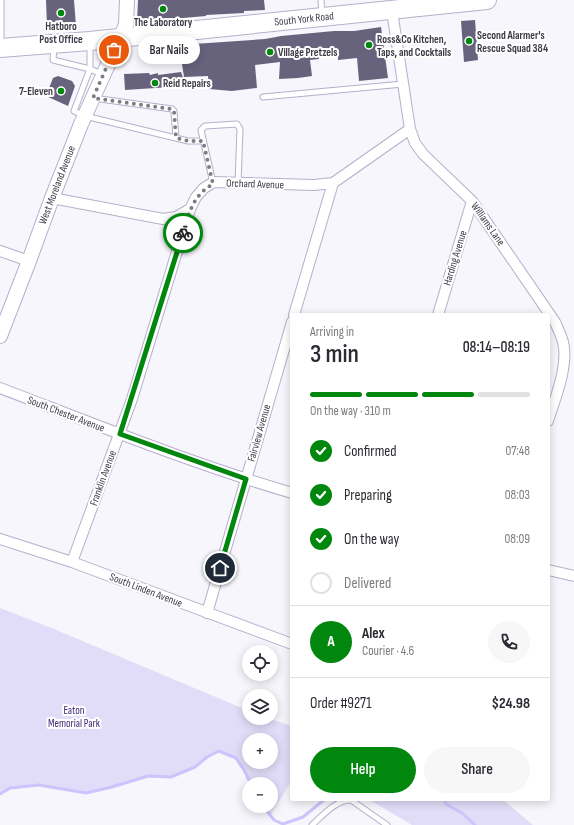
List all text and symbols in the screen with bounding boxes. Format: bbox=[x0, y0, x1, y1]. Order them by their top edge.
marker: The Laboratory bbox=[158, 4, 168, 14]
marker: Hatboro Post Office bbox=[56, 8, 66, 18]
street label: South York Road bbox=[274, 9, 335, 29]
place label: The Laboratory bbox=[134, 16, 193, 29]
place label: Hatboro Post Office bbox=[39, 20, 83, 46]
place label: Second Alarmer's Rescue Squad 384 bbox=[477, 29, 548, 55]
pin bbox=[97, 33, 131, 67]
place label: Ross&Co Kitchen, Taps, and Cocktails bbox=[377, 33, 451, 59]
callout: Bar Nails bbox=[138, 36, 200, 64]
marker: Second Alarmer's Rescue Squad 384 bbox=[464, 36, 474, 46]
icon: bag bbox=[103, 39, 125, 61]
marker: Ross&Co Kitchen, Taps, and Cocktails bbox=[364, 40, 374, 50]
text: Bar Nails bbox=[149, 42, 189, 58]
place label: Village Pretzels bbox=[278, 46, 337, 59]
marker: Village Pretzels bbox=[265, 47, 275, 57]
place label: Reid Repairs bbox=[163, 77, 211, 90]
marker: Reid Repairs bbox=[150, 78, 160, 88]
place label: 7-Eleven bbox=[19, 85, 53, 98]
marker: 7-Eleven bbox=[56, 86, 66, 96]
street label: West Moreland Avenue bbox=[36, 144, 78, 226]
street label: Orchard Avenue bbox=[226, 176, 284, 192]
street label: Williams Lane bbox=[468, 200, 508, 248]
courier bbox=[163, 213, 203, 253]
icon: bike bbox=[172, 222, 194, 244]
street label: Harding Avenue bbox=[440, 229, 470, 287]
text: Arriving in bbox=[310, 324, 354, 340]
text: 08:14–08:19 bbox=[463, 338, 530, 357]
text: 3 min bbox=[310, 339, 359, 370]
street label: South Chester Avenue bbox=[26, 393, 106, 435]
street label: Fairview Avenue bbox=[245, 403, 273, 463]
text: On the way · 310 m bbox=[310, 403, 391, 419]
icon: check bbox=[310, 440, 332, 462]
text: Confirmed bbox=[344, 442, 397, 461]
text: 07:48 bbox=[505, 443, 530, 459]
street label: Franklin Avenue bbox=[87, 449, 119, 507]
icon: check bbox=[310, 484, 332, 506]
text: Preparing bbox=[344, 486, 392, 505]
text: 08:03 bbox=[505, 487, 530, 503]
icon: check bbox=[310, 528, 332, 550]
text: On the way bbox=[344, 530, 399, 549]
text: 08:09 bbox=[505, 531, 530, 547]
pin bbox=[203, 551, 237, 585]
icon: home bbox=[209, 557, 231, 579]
street label: South Linden Avenue bbox=[108, 570, 184, 610]
text: Delivered bbox=[344, 574, 391, 593]
button: phone bbox=[488, 621, 530, 663]
text: Alex bbox=[362, 624, 385, 643]
text: A bbox=[327, 632, 335, 651]
text: Courier · 4.6 bbox=[362, 643, 414, 659]
map controls bbox=[242, 645, 278, 813]
button: locate bbox=[242, 645, 278, 681]
button: layers bbox=[242, 689, 278, 725]
text: Order #9271 bbox=[310, 694, 371, 713]
text: $24.98 bbox=[491, 694, 530, 713]
park label: Eaton Memorial Park bbox=[48, 704, 101, 730]
button: + bbox=[242, 733, 278, 769]
button: Help bbox=[310, 747, 416, 793]
button: Share bbox=[424, 747, 530, 793]
button: − bbox=[242, 777, 278, 813]

